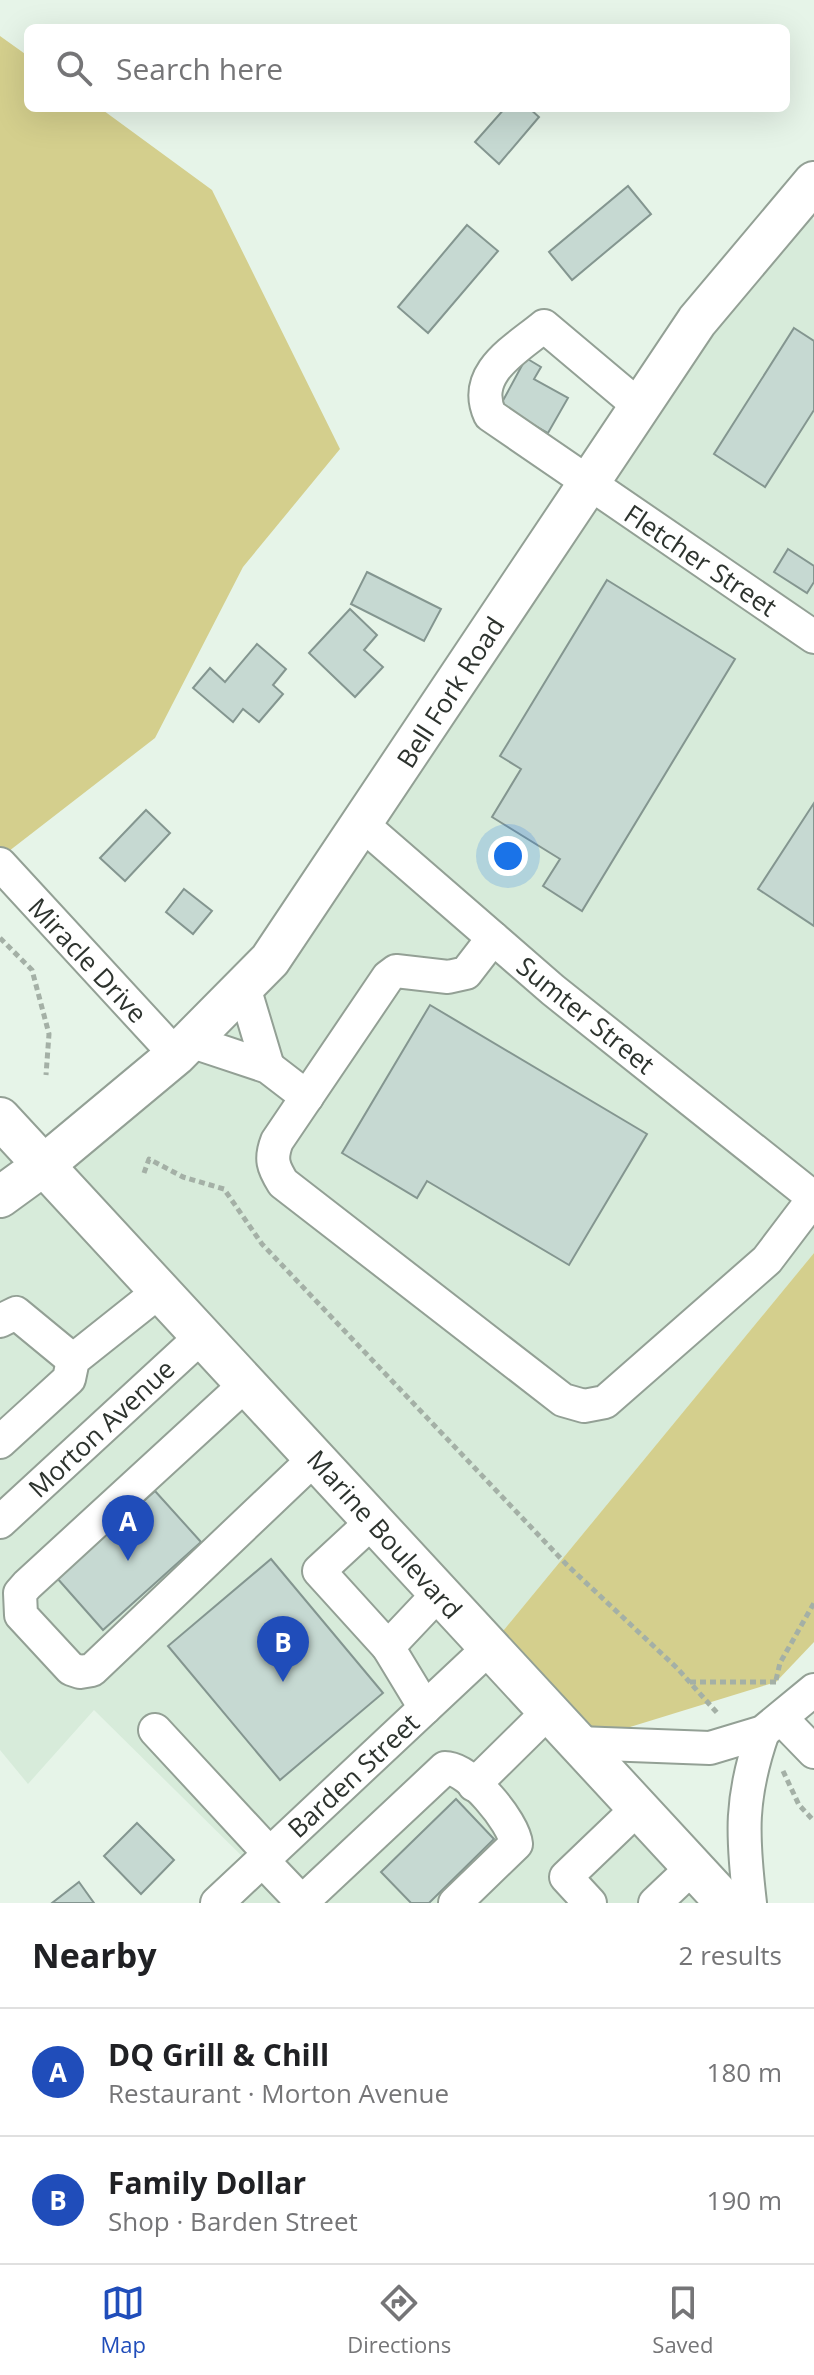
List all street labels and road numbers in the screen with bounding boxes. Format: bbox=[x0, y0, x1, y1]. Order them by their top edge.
street label: Fletcher Street bbox=[618, 496, 784, 624]
street label: Bell Fork Road bbox=[388, 609, 512, 775]
street label: Miracle Drive bbox=[21, 890, 155, 1030]
street label: Sumter Street bbox=[509, 948, 663, 1082]
street label: Morton Avenue bbox=[20, 1351, 182, 1505]
street label: Marine Boulevard bbox=[299, 1442, 471, 1626]
street label: Barden Street bbox=[279, 1705, 427, 1845]

